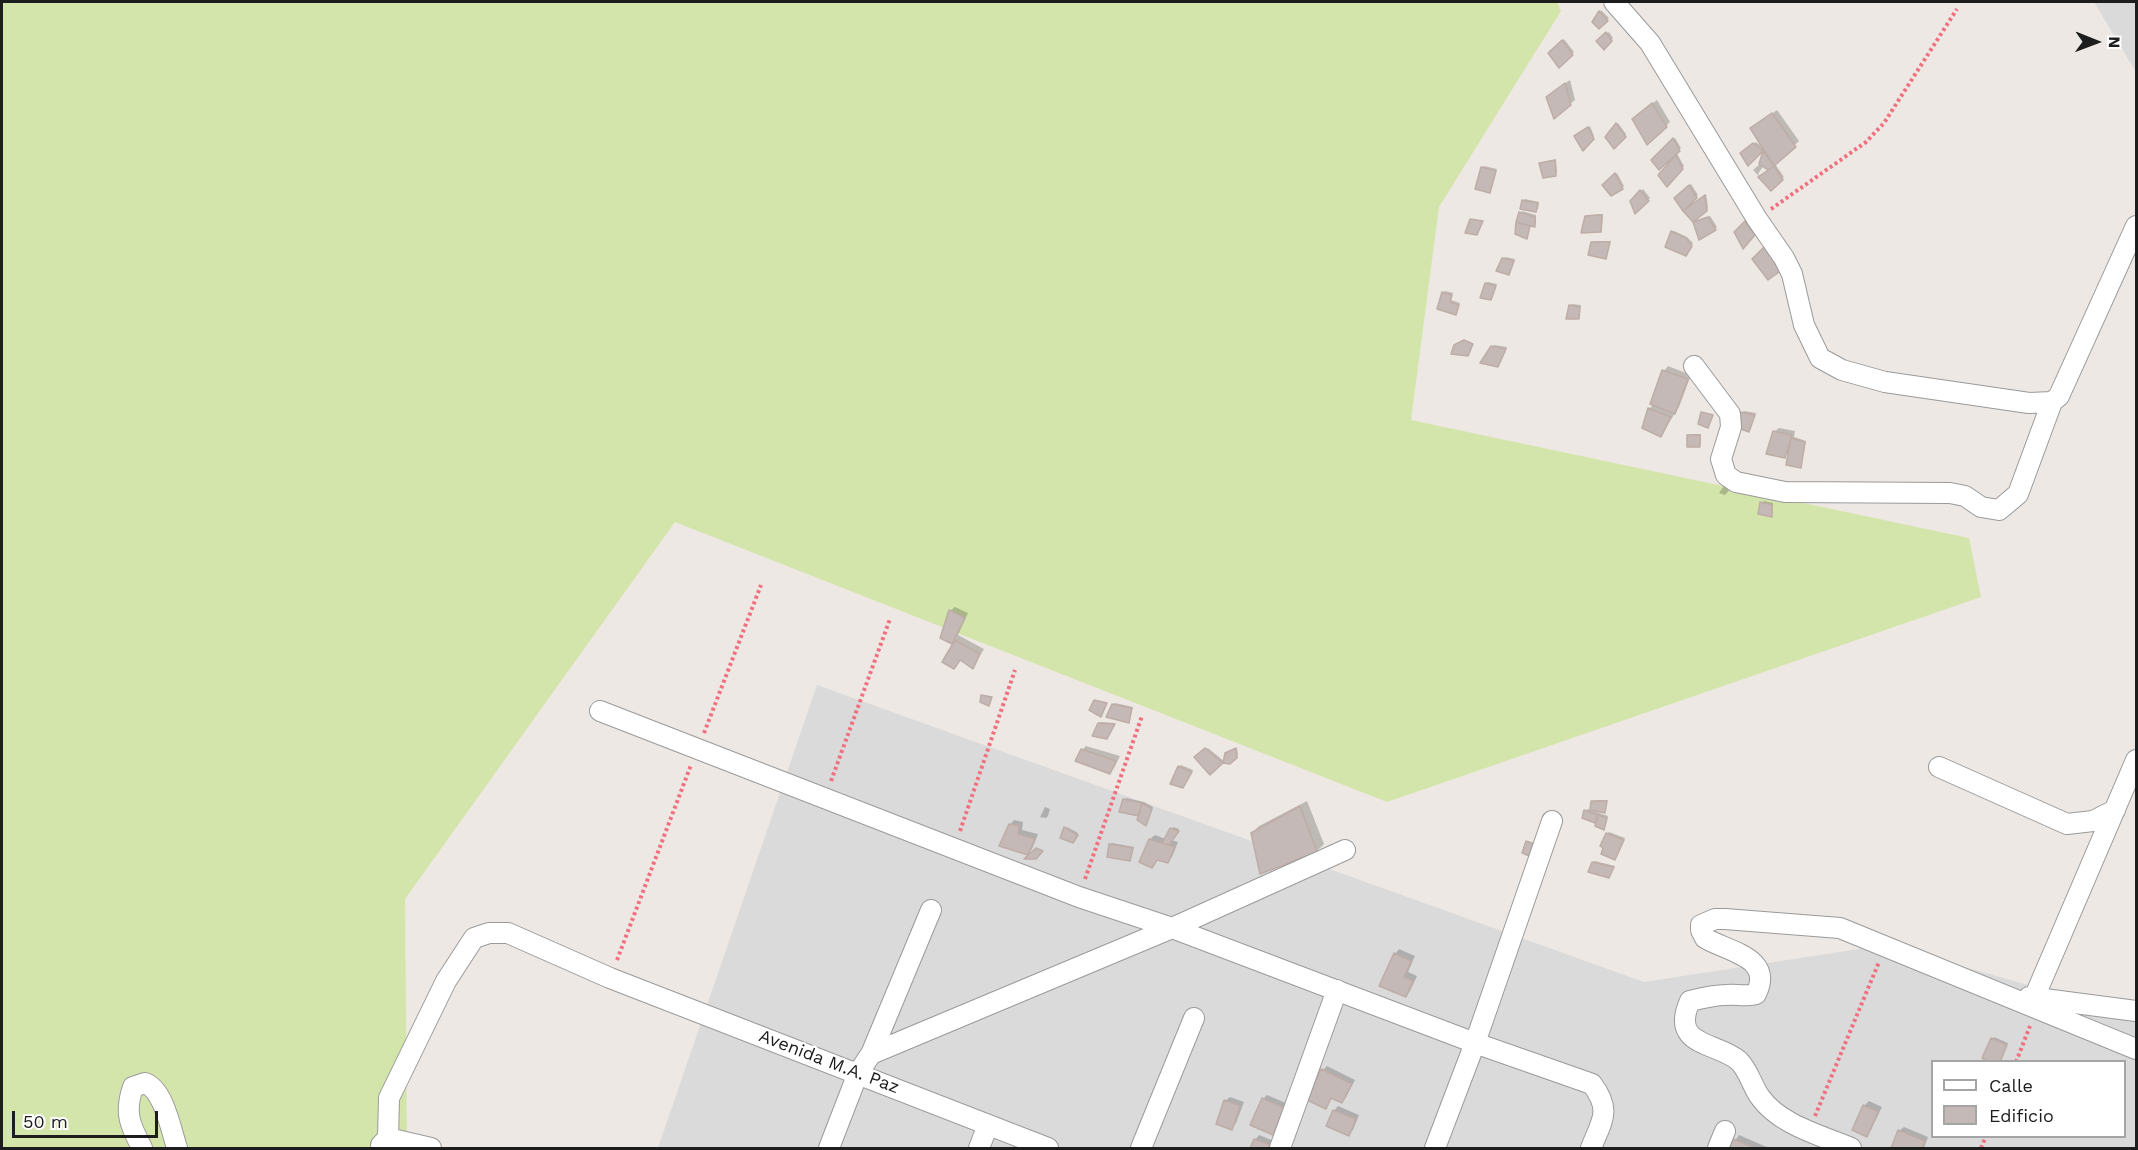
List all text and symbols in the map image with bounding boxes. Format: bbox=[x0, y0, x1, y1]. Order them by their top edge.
north arrow bbox=[2066, 12, 2126, 72]
text: N bbox=[2105, 36, 2124, 48]
street label: Avenida M.A. Paz bbox=[756, 1025, 902, 1099]
legend bbox=[1931, 1060, 2126, 1138]
text: Calle bbox=[1989, 1075, 2033, 1096]
scale bar bbox=[15, 1099, 160, 1137]
text: Edificio bbox=[1989, 1105, 2054, 1126]
text: 50 m bbox=[23, 1111, 68, 1132]

